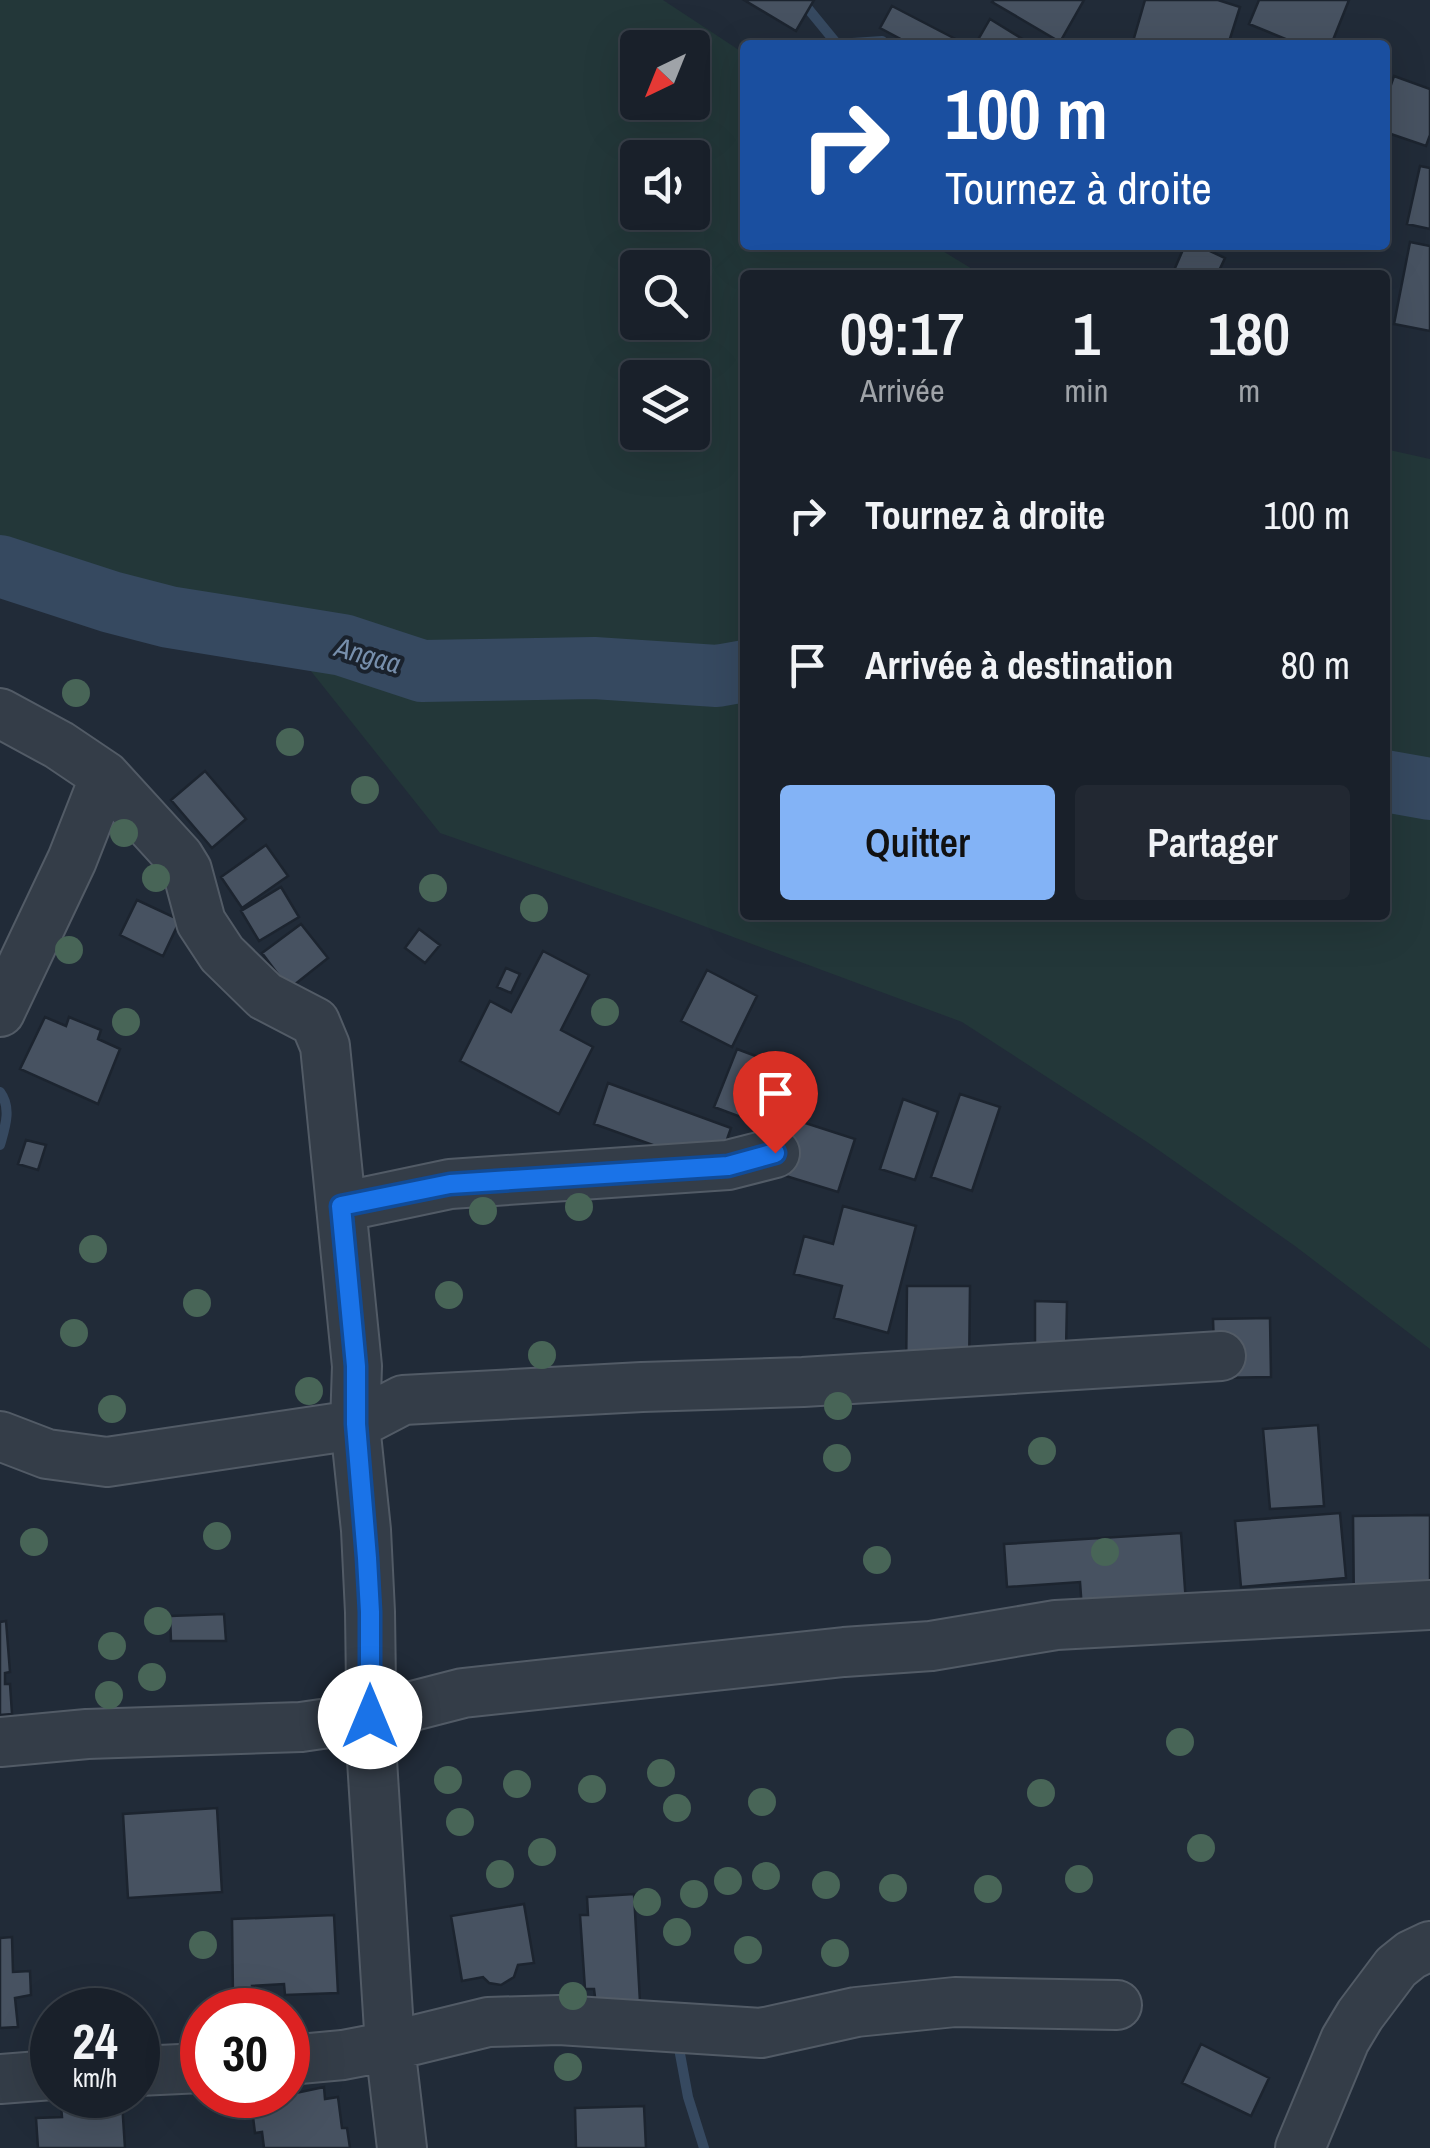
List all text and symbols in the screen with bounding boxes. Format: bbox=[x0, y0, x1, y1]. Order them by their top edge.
north arrow bbox=[620, 30, 710, 120]
map controls bbox=[620, 30, 710, 450]
text: 100 m bbox=[945, 67, 1108, 161]
icon: right bbox=[780, 80, 910, 210]
button: sound bbox=[620, 140, 710, 230]
text: Tournez à droite bbox=[945, 157, 1212, 218]
button: search bbox=[620, 250, 710, 340]
text: 09:17 bbox=[840, 293, 965, 374]
text: 1 bbox=[1073, 293, 1100, 374]
text: 180 bbox=[1208, 293, 1290, 374]
button: layers bbox=[620, 360, 710, 450]
text: Arrivée bbox=[860, 369, 945, 412]
text: min bbox=[1065, 369, 1108, 412]
text: m bbox=[1238, 369, 1260, 412]
icon: right bbox=[780, 488, 835, 543]
text: Tournez à droite bbox=[865, 490, 1105, 541]
text: 100 m bbox=[1263, 490, 1350, 541]
water label: Angaa bbox=[329, 627, 405, 682]
icon: arrive bbox=[780, 638, 835, 693]
text: Arrivée à destination bbox=[865, 640, 1173, 691]
text: 80 m bbox=[1281, 640, 1350, 691]
button: Quitter bbox=[780, 785, 1055, 900]
button: Partager bbox=[1075, 785, 1350, 900]
pin bbox=[733, 1051, 818, 1154]
icon: arrive bbox=[748, 1066, 803, 1121]
position arrow bbox=[318, 1665, 422, 1769]
speed limit sign: 30 bbox=[180, 1988, 310, 2118]
text: 24 bbox=[72, 2007, 118, 2075]
text: km/h bbox=[73, 2061, 117, 2095]

